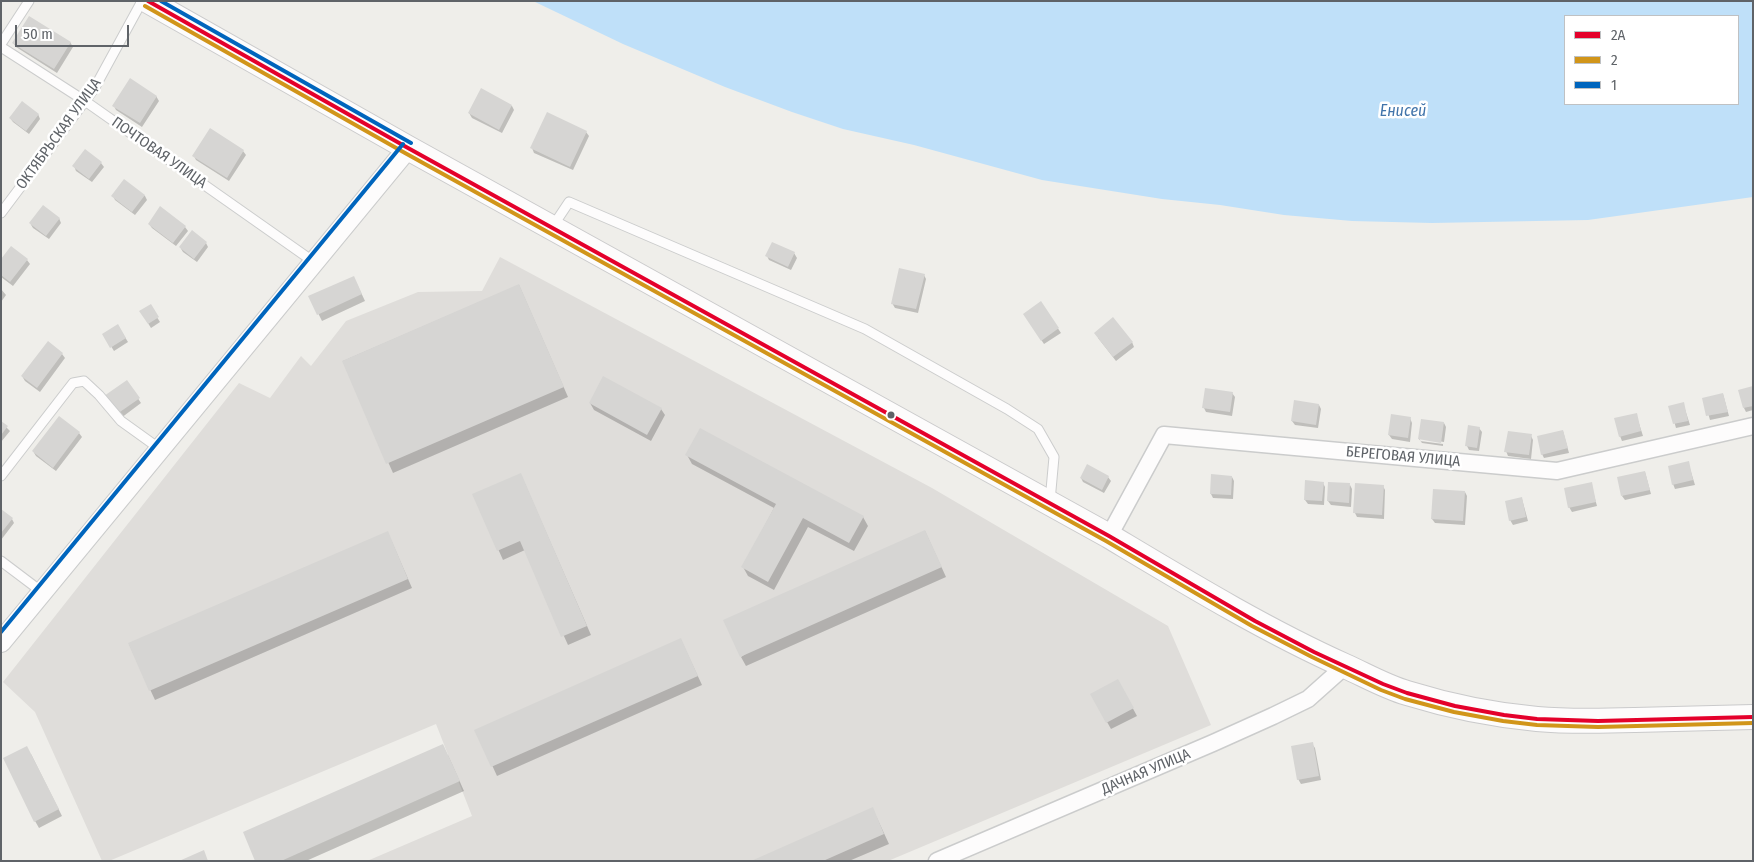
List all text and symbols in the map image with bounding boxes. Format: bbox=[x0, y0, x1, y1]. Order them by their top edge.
scale bar bbox=[18, 15, 131, 47]
legend bbox=[1564, 15, 1739, 105]
text: 50 m bbox=[23, 25, 53, 43]
text: 2А bbox=[1611, 26, 1626, 44]
text: 2 bbox=[1611, 51, 1618, 69]
street label: ОКТЯБРЬСКАЯ УЛИЦА bbox=[13, 75, 105, 193]
text: 1 bbox=[1611, 76, 1617, 94]
water label: Енисей bbox=[1380, 102, 1426, 122]
street label: ПОЧТОВАЯ УЛИЦА bbox=[108, 113, 210, 193]
unlabelled marker bbox=[886, 410, 896, 420]
street label: БЕРЕГОВАЯ УЛИЦА bbox=[1345, 443, 1461, 471]
street label: ДАЧНАЯ УЛИЦА bbox=[1099, 745, 1193, 799]

